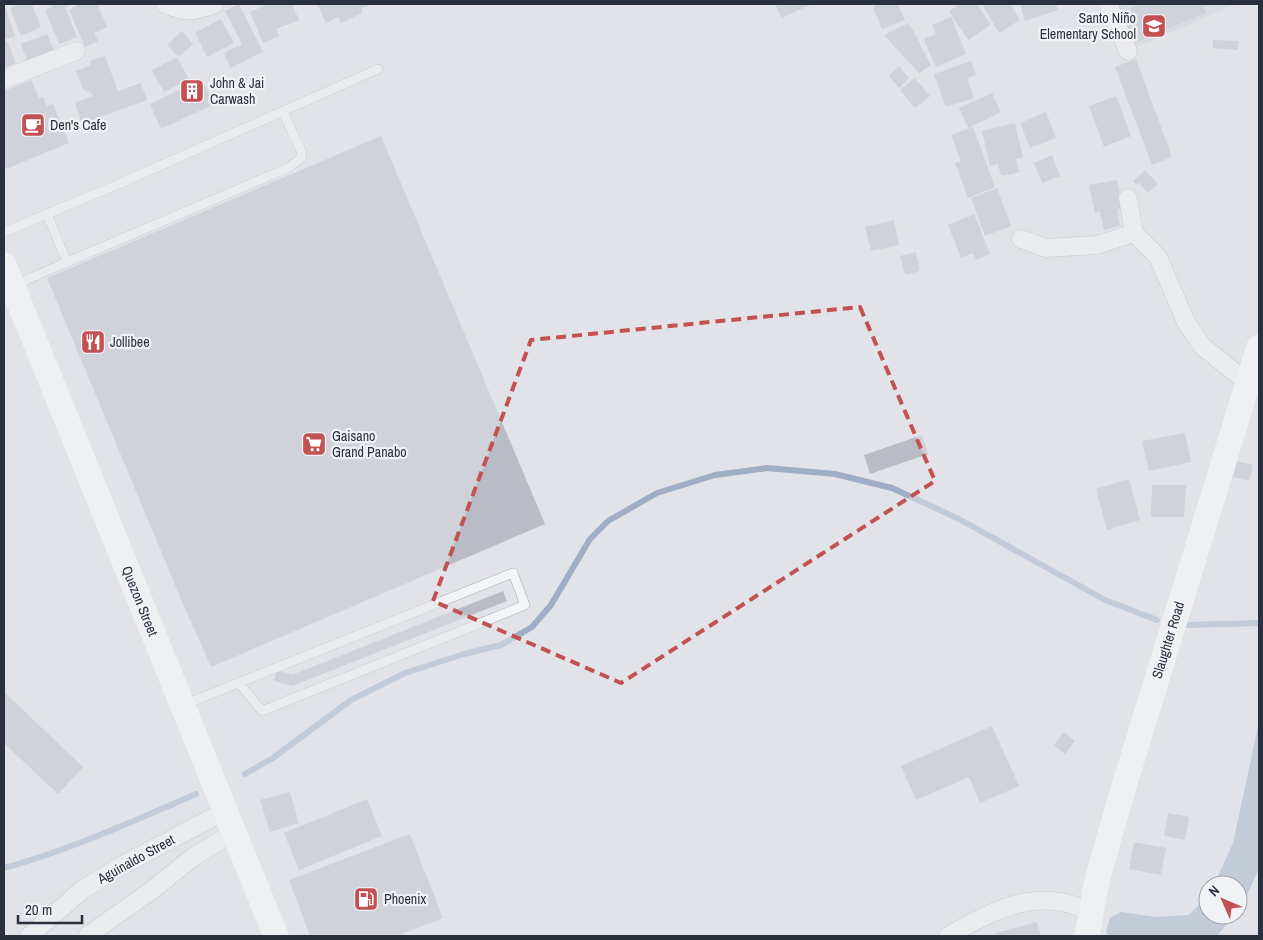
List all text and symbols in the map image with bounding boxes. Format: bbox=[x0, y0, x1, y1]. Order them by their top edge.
place label: Santo Niño Elementary School bbox=[1040, 9, 1136, 43]
school or university icon: Santo Niño Elementary School bbox=[1141, 13, 1167, 39]
place label: John & Jai Carwash bbox=[210, 74, 264, 108]
building icon: John & Jai Carwash bbox=[179, 78, 205, 104]
cafe icon: Den's Cafe bbox=[20, 112, 46, 138]
place label: Den's Cafe bbox=[50, 116, 106, 134]
restaurant icon: Jollibee bbox=[80, 329, 106, 355]
place label: Jollibee bbox=[110, 333, 150, 351]
place label: Gaisano Grand Panabo bbox=[332, 427, 407, 461]
supermarket icon: Gaisano Grand Panabo bbox=[301, 431, 327, 457]
street label: Quezon Street bbox=[118, 563, 162, 639]
street label: Slaughter Road bbox=[1148, 599, 1188, 681]
street label: Aguinaldo Street bbox=[93, 830, 178, 888]
north arrow bbox=[1198, 875, 1248, 925]
text: N bbox=[1205, 882, 1223, 900]
fuel station icon: Phoenix bbox=[353, 886, 379, 912]
place label: Phoenix bbox=[384, 890, 426, 908]
scale bar bbox=[18, 892, 81, 924]
text: 20 m bbox=[25, 899, 52, 920]

